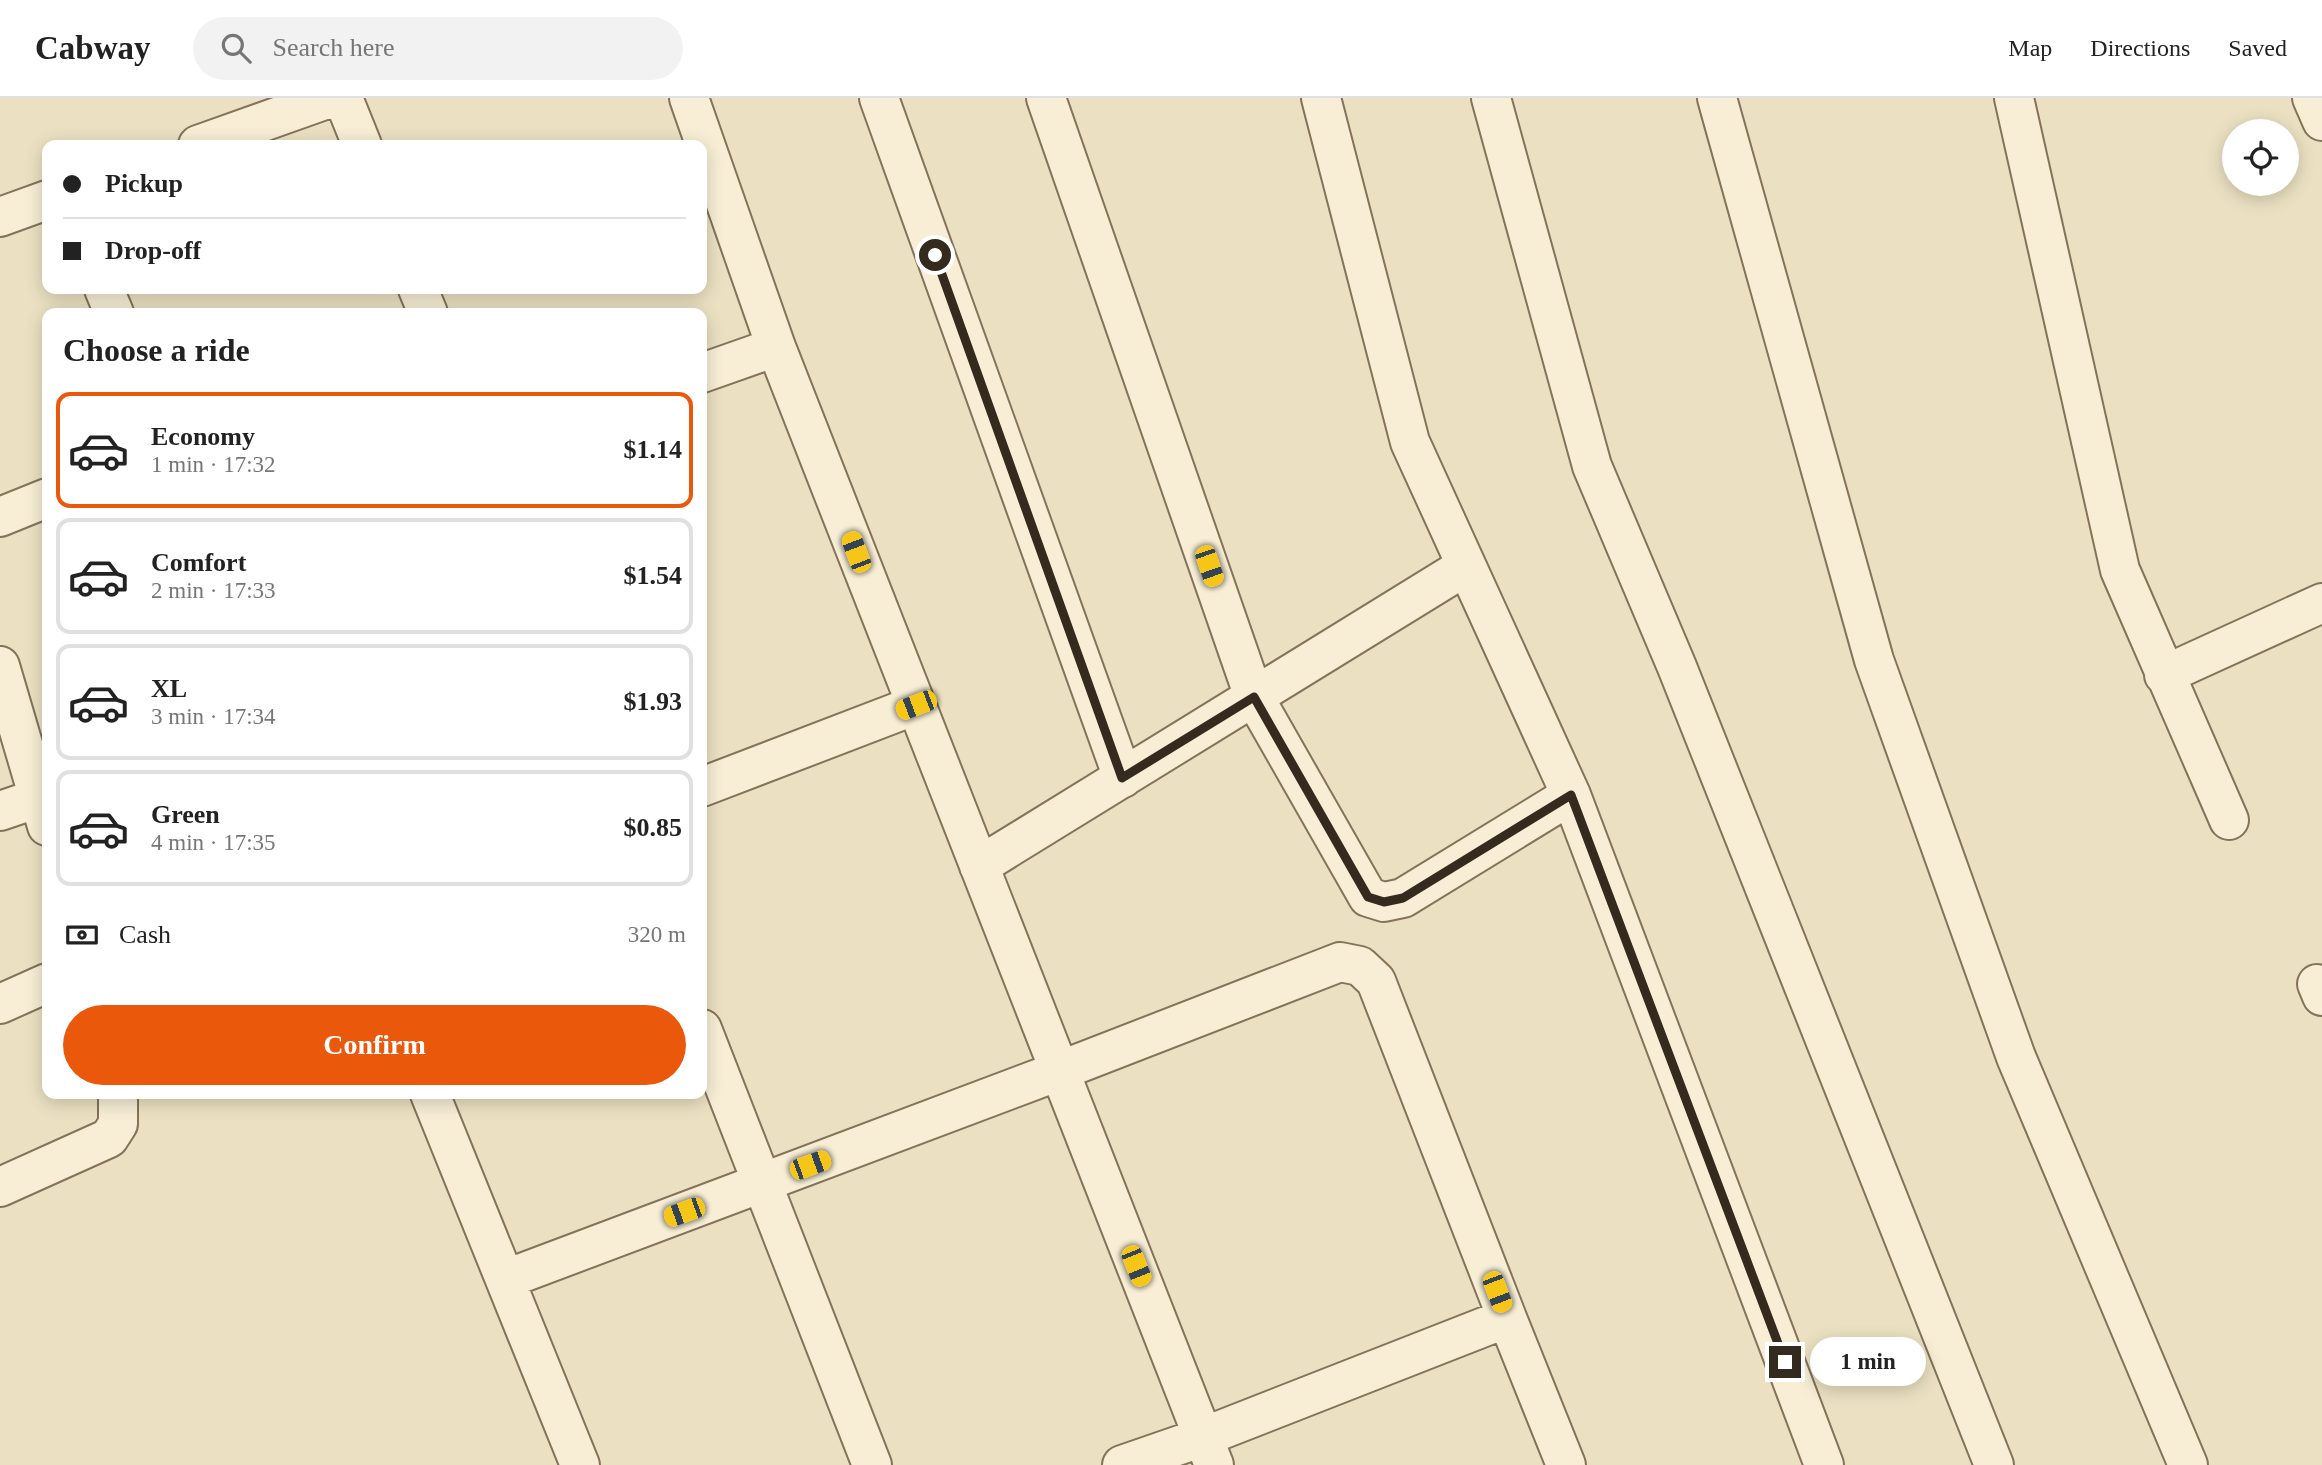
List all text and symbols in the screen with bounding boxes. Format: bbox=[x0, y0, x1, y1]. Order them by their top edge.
search box bbox=[193, 17, 683, 80]
icon: search bbox=[217, 29, 255, 67]
text: Cabway bbox=[35, 30, 151, 66]
text: Search here bbox=[273, 33, 395, 62]
text: Map bbox=[2008, 35, 2052, 61]
text: Directions bbox=[2090, 35, 2190, 61]
text: Saved bbox=[2228, 35, 2287, 61]
map controls bbox=[2222, 119, 2299, 196]
button: locate bbox=[2222, 119, 2299, 196]
text: Pickup bbox=[105, 169, 183, 198]
text: Drop-off bbox=[105, 236, 201, 265]
route start bbox=[919, 239, 951, 271]
text: Choose a ride bbox=[63, 332, 250, 368]
icon: car bbox=[67, 419, 130, 482]
text: Economy bbox=[151, 422, 255, 451]
text: $1.14 bbox=[624, 435, 682, 464]
text: 1 min · 17:32 bbox=[151, 452, 276, 477]
car bbox=[839, 529, 874, 575]
car bbox=[1193, 543, 1226, 589]
icon: car bbox=[67, 545, 130, 608]
text: Comfort bbox=[151, 548, 246, 577]
text: $1.54 bbox=[624, 561, 682, 590]
text: 2 min · 17:33 bbox=[151, 578, 276, 603]
icon: car bbox=[67, 671, 130, 734]
text: XL bbox=[151, 674, 187, 703]
text: $1.93 bbox=[624, 687, 682, 716]
car bbox=[893, 688, 940, 722]
text: 3 min · 17:34 bbox=[151, 704, 276, 729]
icon: car bbox=[67, 797, 130, 860]
text: Green bbox=[151, 800, 220, 829]
text: $0.85 bbox=[624, 813, 682, 842]
text: 4 min · 17:35 bbox=[151, 830, 276, 855]
icon: cash bbox=[63, 916, 101, 954]
text: Cash bbox=[119, 920, 171, 949]
text: 320 m bbox=[628, 922, 686, 947]
button: Confirm bbox=[63, 1005, 686, 1085]
car bbox=[787, 1148, 834, 1182]
car bbox=[661, 1195, 708, 1229]
car bbox=[1119, 1243, 1154, 1289]
car bbox=[1480, 1269, 1515, 1315]
callout: 1 min bbox=[1810, 1338, 1925, 1386]
route end bbox=[1769, 1346, 1801, 1378]
text: 1 min bbox=[1840, 1349, 1896, 1374]

